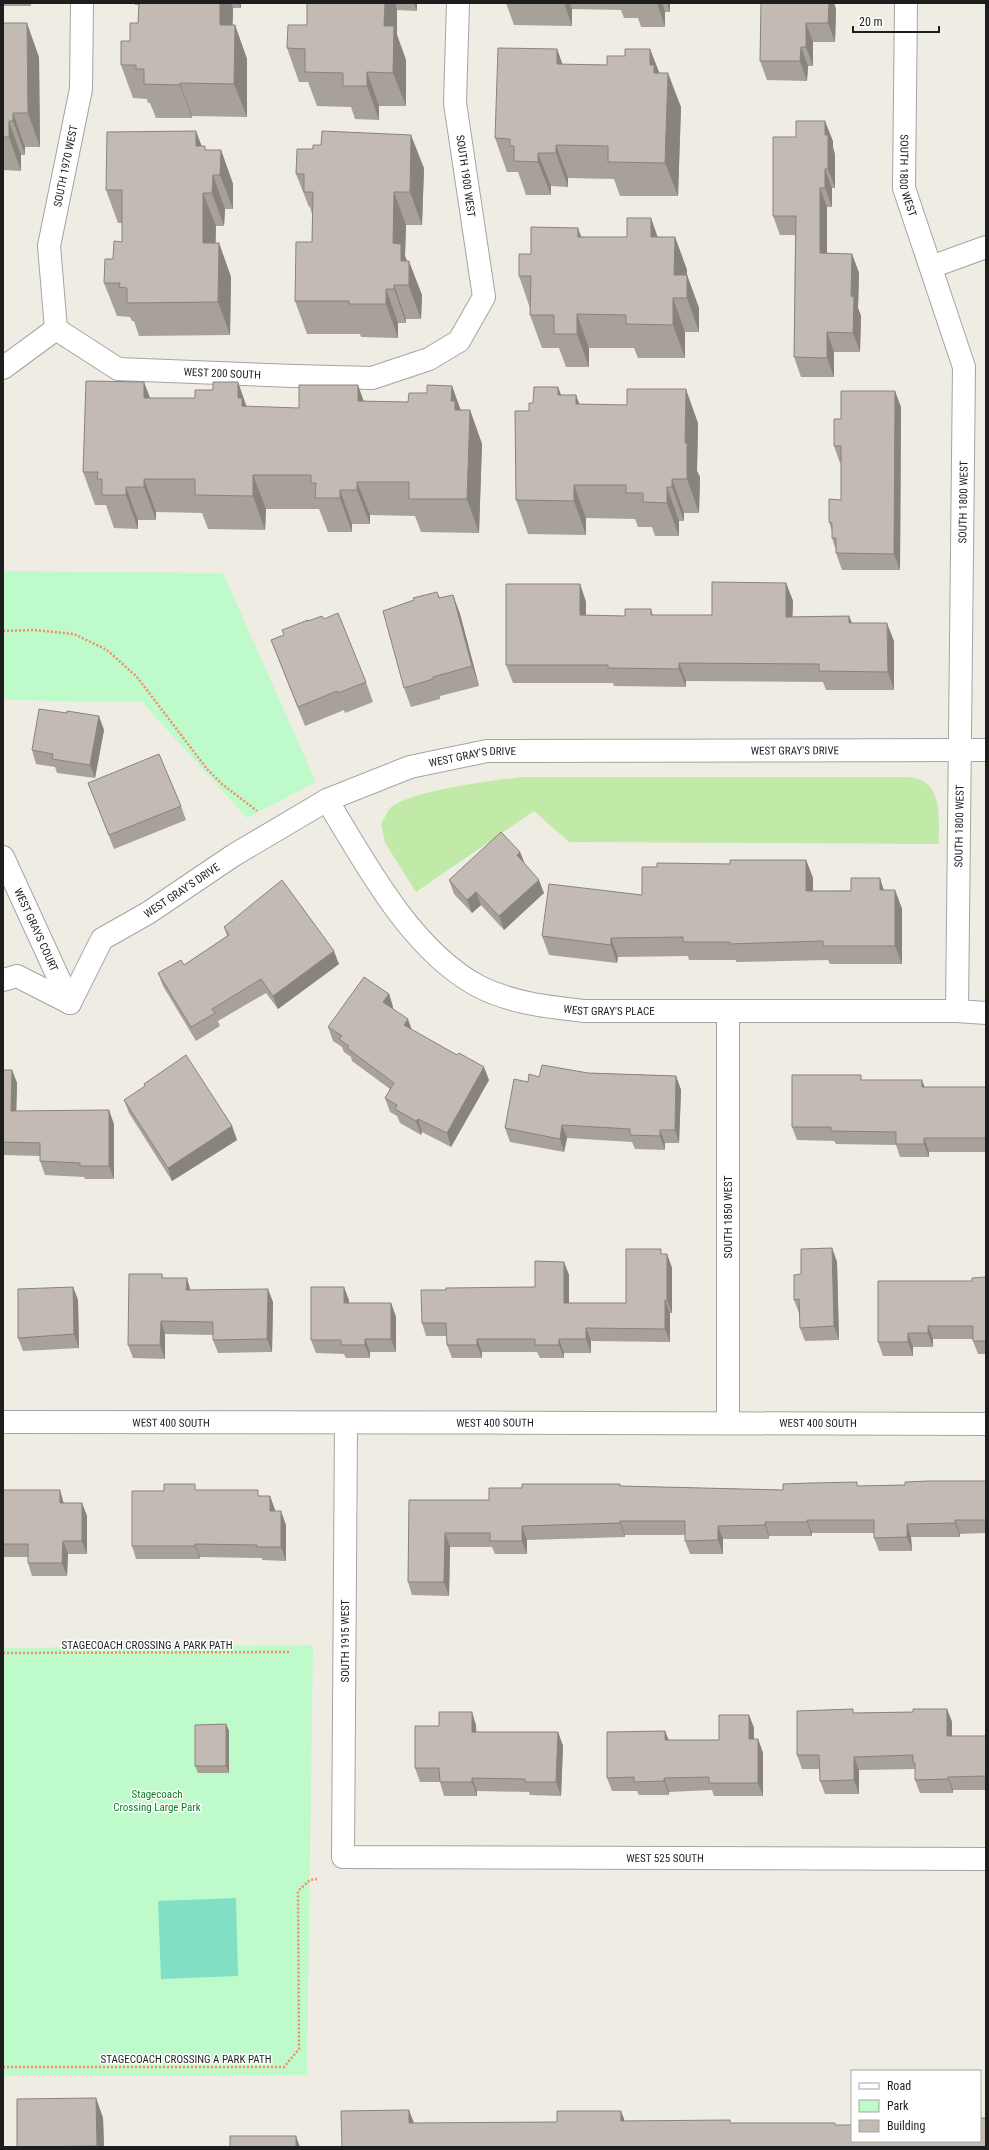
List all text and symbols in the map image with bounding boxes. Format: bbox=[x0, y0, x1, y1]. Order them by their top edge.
scale bar bbox=[853, 8, 939, 34]
text: 20 m bbox=[859, 15, 883, 29]
street label: SOUTH 1970 WEST bbox=[51, 124, 81, 208]
street label: SOUTH 1900 WEST bbox=[453, 134, 478, 218]
street label: SOUTH 1800 WEST bbox=[897, 134, 919, 219]
street label: WEST 200 SOUTH bbox=[183, 366, 261, 382]
street label: SOUTH 1800 WEST bbox=[956, 460, 971, 544]
street label: WEST GRAY'S DRIVE bbox=[751, 744, 840, 757]
street label: WEST GRAY'S DRIVE bbox=[428, 745, 517, 770]
street label: SOUTH 1800 WEST bbox=[952, 784, 967, 868]
street label: WEST GRAY'S DRIVE bbox=[142, 860, 223, 921]
street label: WEST GRAYS COURT bbox=[11, 886, 61, 974]
street label: WEST GRAY'S PLACE bbox=[563, 1003, 655, 1018]
street label: SOUTH 1850 WEST bbox=[722, 1175, 735, 1259]
street label: WEST 400 SOUTH bbox=[132, 1417, 210, 1430]
street label: WEST 400 SOUTH bbox=[456, 1417, 534, 1430]
street label: WEST 400 SOUTH bbox=[779, 1417, 857, 1430]
street label: SOUTH 1915 WEST bbox=[339, 1599, 352, 1683]
street label: STAGECOACH CROSSING A PARK PATH bbox=[61, 1639, 233, 1652]
park label: Stagecoach Crossing Large Park bbox=[113, 1788, 201, 1814]
street label: WEST 525 SOUTH bbox=[626, 1852, 704, 1865]
street label: STAGECOACH CROSSING A PARK PATH bbox=[100, 2053, 272, 2066]
legend bbox=[851, 2070, 981, 2142]
text: Road bbox=[887, 2079, 911, 2093]
text: Park bbox=[887, 2099, 909, 2113]
text: Building bbox=[887, 2119, 925, 2133]

